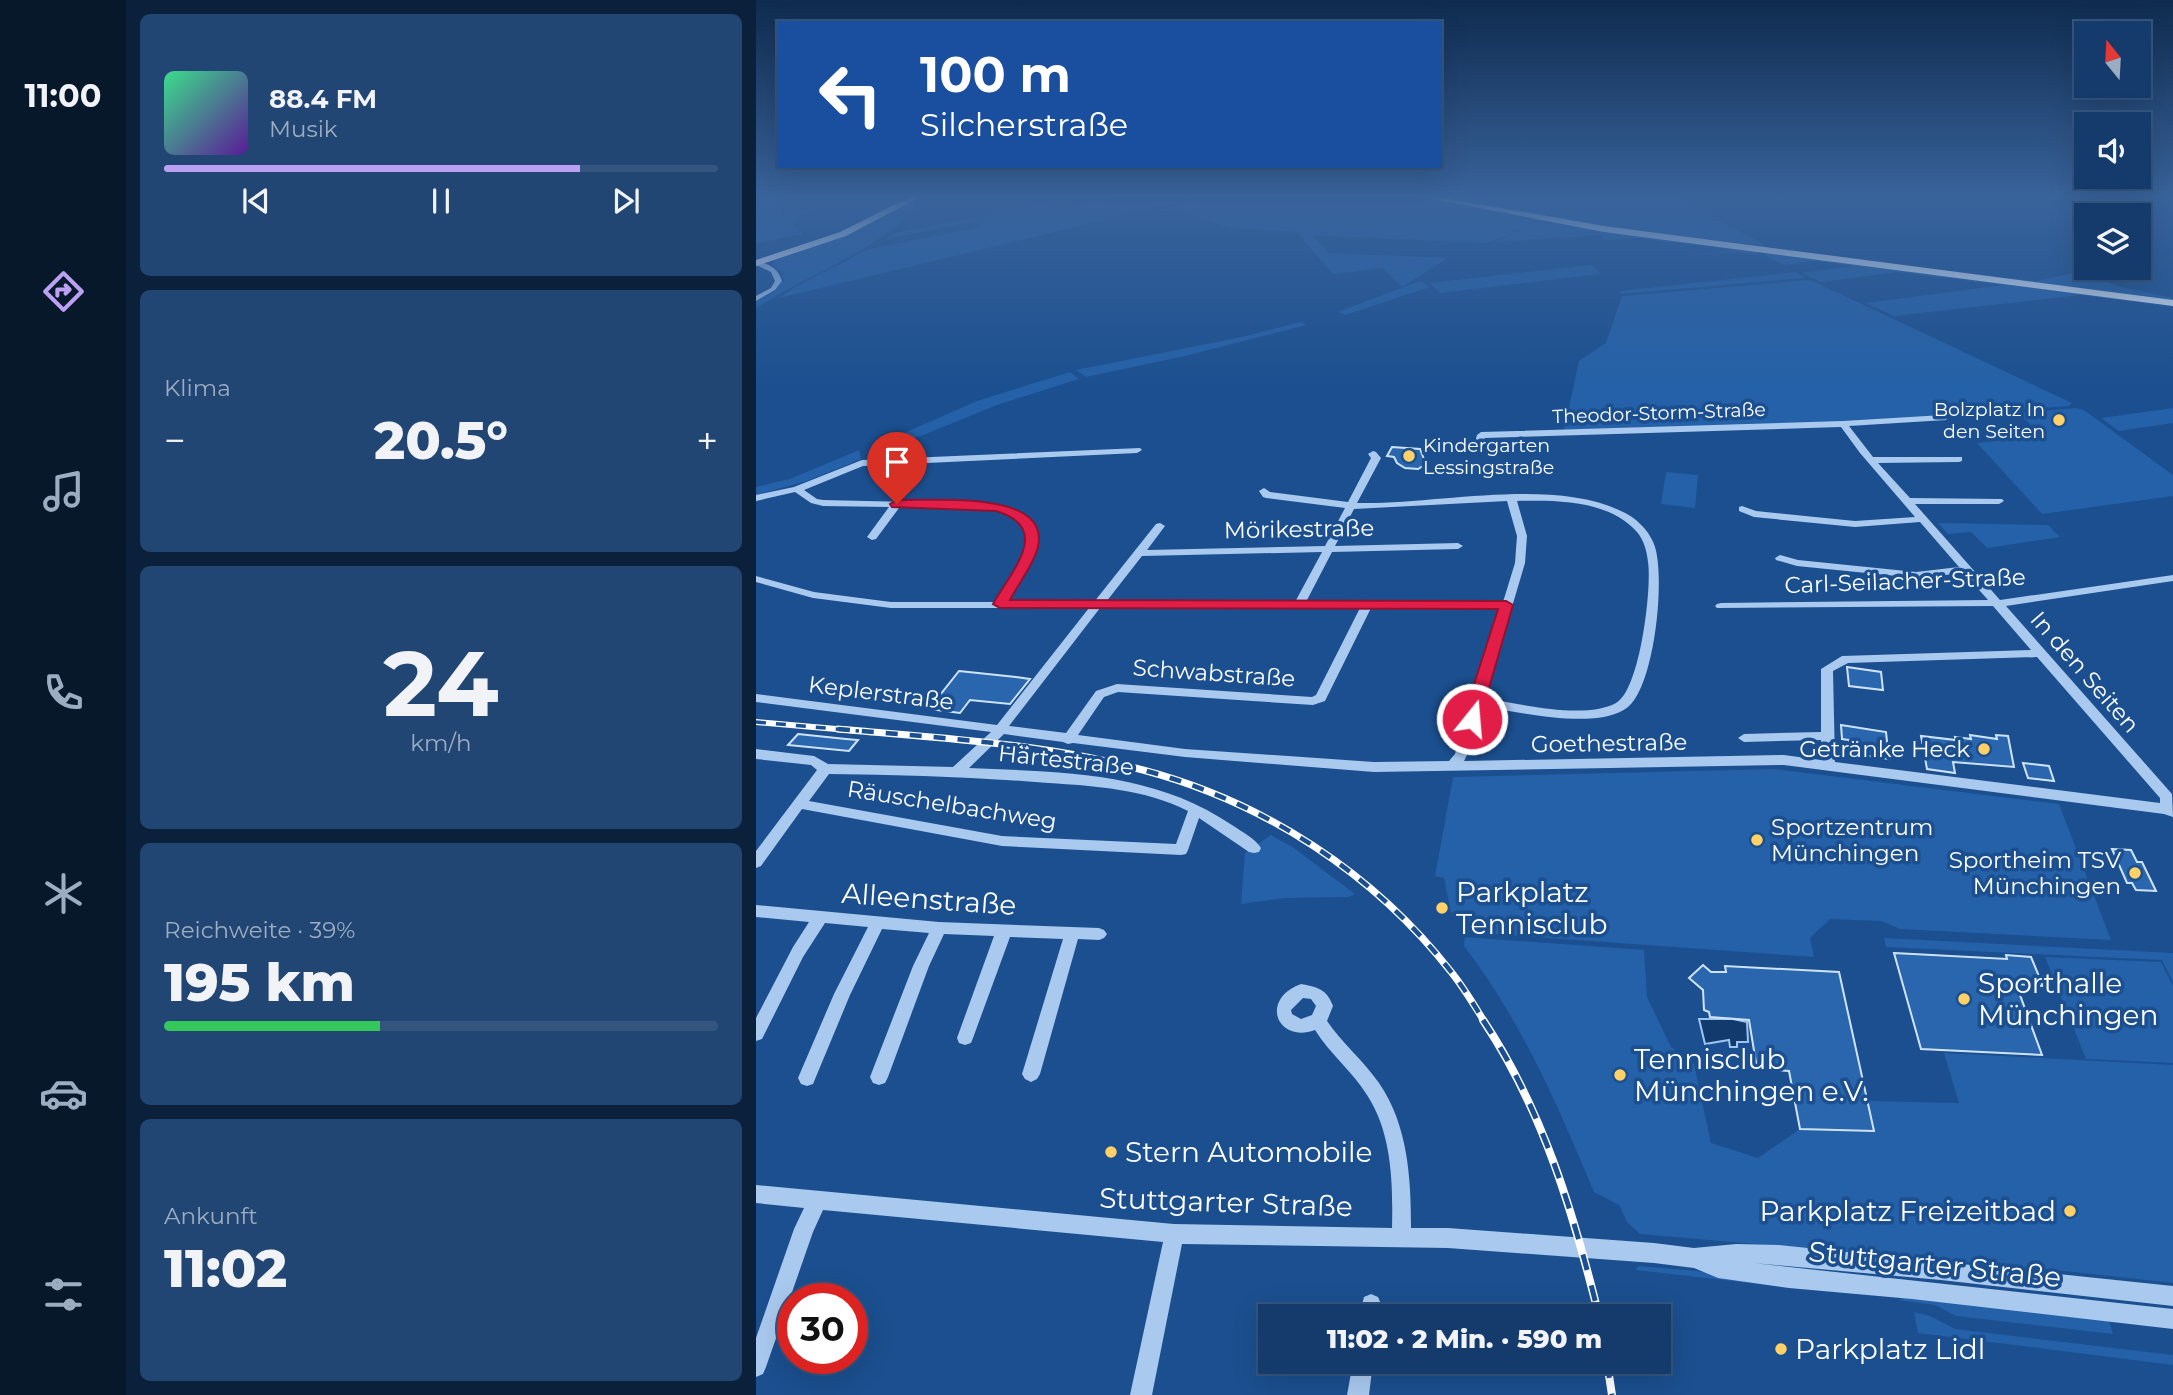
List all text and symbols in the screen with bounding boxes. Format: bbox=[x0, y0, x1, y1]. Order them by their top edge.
north arrow bbox=[2074, 21, 2151, 98]
map controls bbox=[2074, 21, 2151, 280]
text: 100 m bbox=[920, 45, 1071, 104]
icon: left bbox=[805, 49, 896, 140]
text: 11:00 bbox=[25, 76, 101, 115]
text: 88.4 FM bbox=[269, 83, 377, 115]
text: Silcherstraße bbox=[920, 105, 1128, 144]
button: sound bbox=[2074, 112, 2151, 189]
text: Musik bbox=[269, 115, 338, 143]
icon: previous bbox=[237, 182, 275, 220]
icon: pause bbox=[422, 182, 460, 220]
icon: next bbox=[607, 182, 645, 220]
button: layers bbox=[2074, 203, 2151, 280]
icon: directions bbox=[39, 267, 88, 316]
text: Klima bbox=[164, 374, 231, 402]
street label: Theodor-Storm-Straße bbox=[1552, 398, 1766, 428]
place label: Bolzplatz In den Seiten bbox=[1934, 398, 2045, 443]
text: 20.5° bbox=[374, 409, 508, 472]
marker: Bolzplatz In den Seiten bbox=[2051, 412, 2067, 428]
text: − bbox=[164, 417, 186, 464]
text: + bbox=[696, 417, 718, 464]
pin bbox=[867, 432, 927, 504]
place label: Kindergarten Lessingstraße bbox=[1423, 434, 1554, 479]
icon: arrive bbox=[878, 443, 916, 481]
marker: Kindergarten Lessingstraße bbox=[1401, 448, 1417, 464]
icon: music bbox=[39, 467, 88, 516]
street label: Mörikestraße bbox=[1224, 514, 1374, 544]
street label: Carl-Seilacher-Straße bbox=[1784, 563, 2026, 599]
street label: In den Seiten bbox=[2025, 605, 2145, 739]
text: 24 bbox=[383, 628, 499, 739]
street label: Schwabstraße bbox=[1132, 653, 1296, 693]
icon: phone bbox=[39, 668, 88, 717]
street label: Keplerstraße bbox=[807, 670, 955, 716]
position arrow bbox=[1435, 682, 1509, 756]
street label: Goethestraße bbox=[1530, 728, 1688, 758]
text: km/h bbox=[410, 729, 472, 757]
place label: Getränke Heck bbox=[1799, 735, 1970, 763]
street label: Härtestraße bbox=[997, 739, 1135, 781]
marker: Getränke Heck bbox=[1976, 741, 1992, 757]
street label: Räuschelbachweg bbox=[845, 775, 1059, 835]
place label: Sportzentrum Münchingen bbox=[1771, 813, 1933, 867]
marker: Sportzentrum Münchingen bbox=[1749, 832, 1765, 848]
place label: Sportheim TSV Münchingen bbox=[1949, 846, 2122, 900]
marker: Sportheim TSV Münchingen bbox=[2127, 865, 2143, 881]
icon: climate bbox=[39, 869, 88, 918]
place label: Parkplatz Tennisclub bbox=[1456, 875, 1607, 941]
street label: Alleenstraße bbox=[840, 876, 1018, 922]
marker: Parkplatz Tennisclub bbox=[1434, 900, 1450, 916]
text: Reichweite · 39% bbox=[164, 916, 355, 944]
text: 195 km bbox=[164, 951, 355, 1014]
place label: Sporthalle Münchingen bbox=[1978, 966, 2158, 1032]
marker: Sporthalle Münchingen bbox=[1956, 991, 1972, 1007]
place label: Tennisclub Münchingen e.V. bbox=[1634, 1042, 1868, 1108]
marker: Tennisclub Münchingen e.V. bbox=[1612, 1067, 1628, 1083]
icon: car bbox=[39, 1069, 88, 1118]
place label: Stern Automobile bbox=[1125, 1135, 1372, 1169]
marker: Stern Automobile bbox=[1103, 1144, 1119, 1160]
street label: Stuttgarter Straße bbox=[1099, 1181, 1353, 1223]
place label: Parkplatz Freizeitbad bbox=[1759, 1194, 2056, 1228]
text: Ankunft bbox=[164, 1202, 258, 1230]
marker: Parkplatz Freizeitbad bbox=[2062, 1203, 2078, 1219]
street label: Stuttgarter Straße bbox=[1807, 1234, 2063, 1294]
text: 11:02 bbox=[164, 1237, 287, 1300]
icon: filters bbox=[39, 1270, 88, 1319]
speed limit sign: 30 bbox=[777, 1283, 868, 1374]
text: 11:02 · 2 Min. · 590 m bbox=[1327, 1323, 1602, 1355]
place label: Parkplatz Lidl bbox=[1795, 1332, 1985, 1366]
marker: Parkplatz Lidl bbox=[1773, 1341, 1789, 1357]

